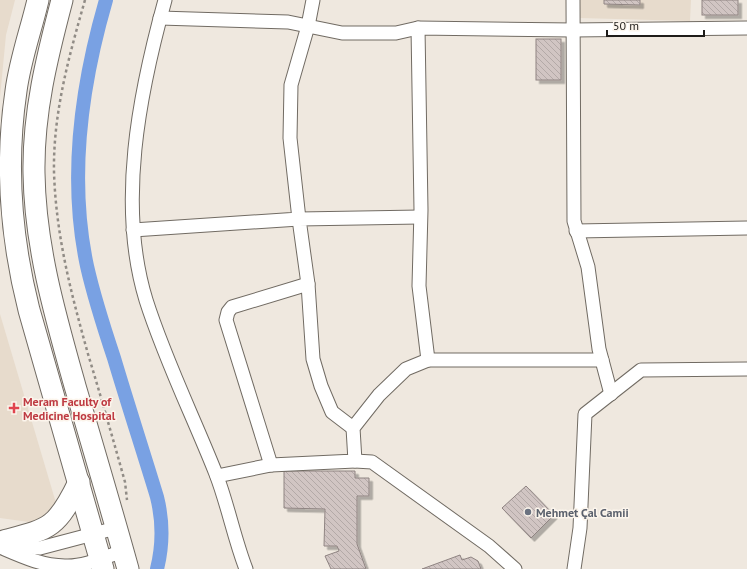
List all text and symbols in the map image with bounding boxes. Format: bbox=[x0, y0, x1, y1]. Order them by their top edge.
scale bar bbox=[607, 12, 704, 38]
text: 50 m bbox=[613, 18, 639, 33]
place label: Meram Faculty of Medicine Hospital bbox=[23, 394, 116, 423]
marker: Meram Faculty of Medicine Hospital bbox=[8, 402, 20, 414]
place label: Mehmet Çal Camii bbox=[536, 505, 629, 520]
marker: Mehmet Çal Camii bbox=[523, 507, 533, 517]

